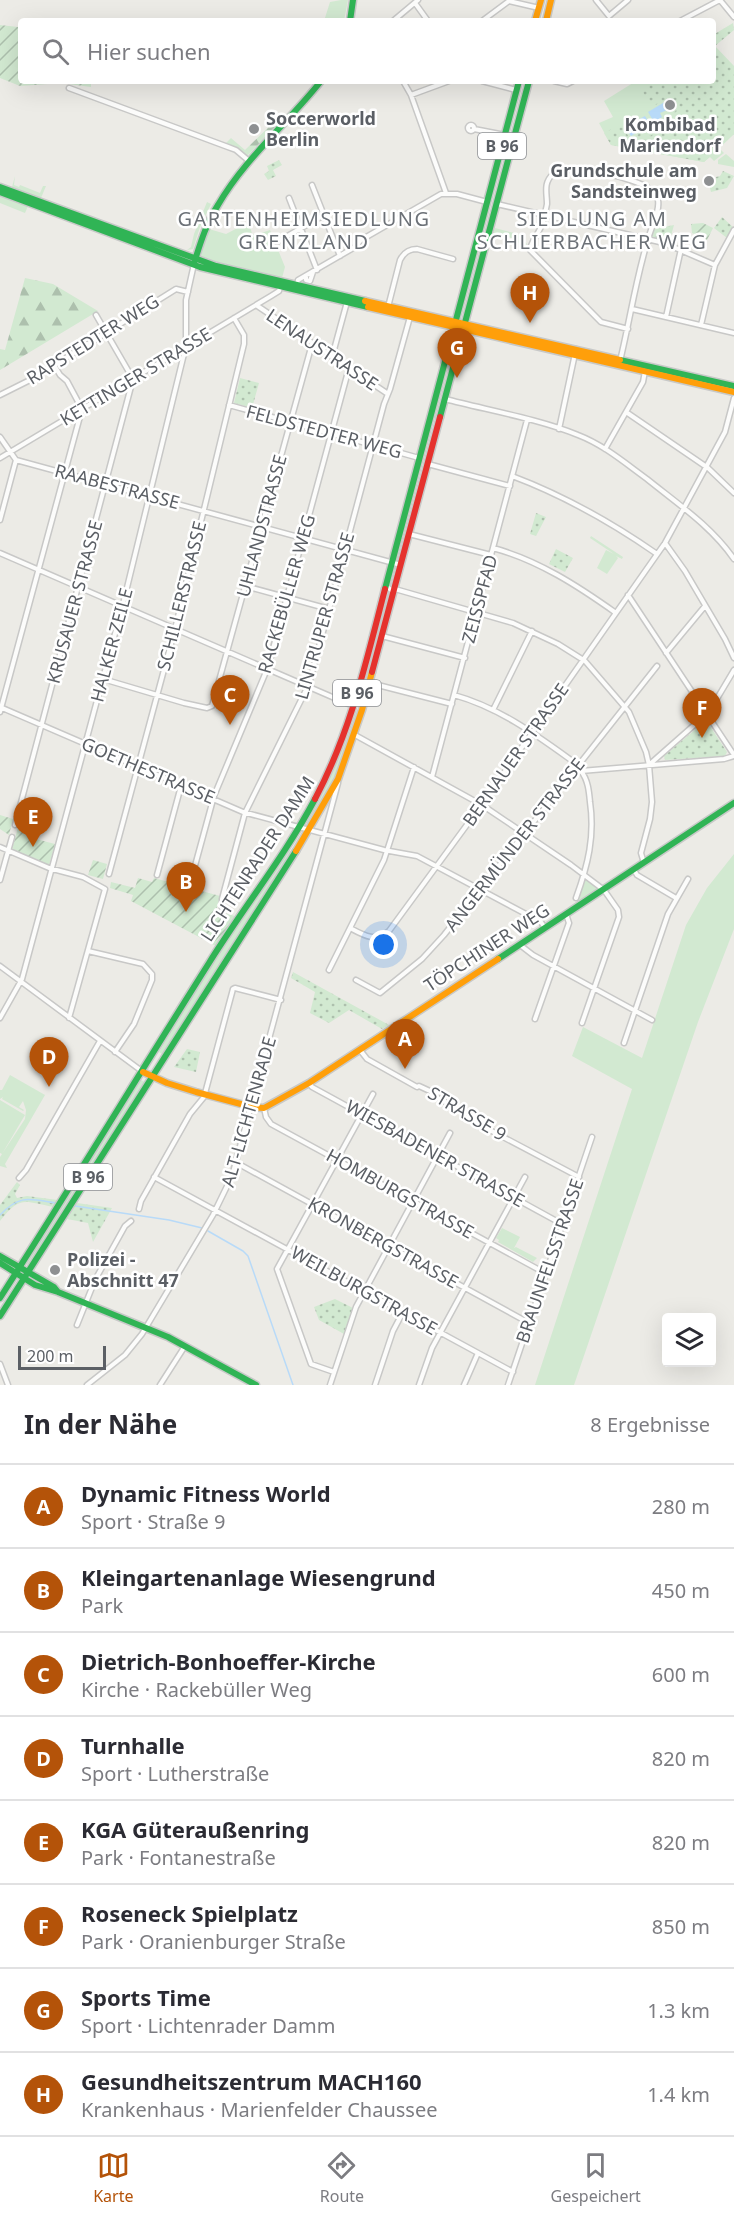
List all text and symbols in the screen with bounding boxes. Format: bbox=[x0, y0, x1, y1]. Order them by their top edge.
search box bbox=[18, 18, 716, 84]
icon: search bbox=[39, 35, 72, 68]
text: Hier suchen bbox=[87, 36, 211, 66]
marker: Kombibad Mariendorf bbox=[663, 98, 677, 112]
place label: Soccerworld Berlin bbox=[266, 106, 376, 151]
place label: Kombibad Mariendorf bbox=[619, 112, 722, 157]
marker: Soccerworld Berlin bbox=[247, 122, 261, 136]
road number: B 96 bbox=[478, 133, 526, 159]
place label: Grundschule am Sandsteinweg bbox=[550, 158, 697, 203]
marker: Grundschule am Sandsteinweg bbox=[702, 174, 716, 188]
district label: GARTENHEIMSIEDLUNG GRENZLAND bbox=[177, 205, 431, 255]
district label: SIEDLUNG AM SCHLIERBACHER WEG bbox=[477, 205, 707, 255]
pin: H bbox=[510, 274, 550, 323]
street label: RAPSTEDTER WEG bbox=[22, 289, 163, 390]
street label: LENAUSTRASSE bbox=[262, 303, 383, 396]
street label: KETTINGER STRASSE bbox=[55, 321, 216, 431]
pin: G bbox=[438, 328, 476, 378]
street label: FELDSTEDTER WEG bbox=[244, 399, 405, 463]
street label: UHLANDSTRASSE bbox=[230, 452, 292, 600]
street label: RAABESTRASSE bbox=[52, 458, 182, 514]
street label: RACKEBÜLLER WEG bbox=[252, 511, 320, 676]
street label: KRUSAUER STRASSE bbox=[41, 517, 107, 686]
street label: SCHILLERSTRASSE bbox=[151, 519, 211, 673]
street label: LINTRUPER STRASSE bbox=[289, 529, 359, 702]
street label: ZEISSPFAD bbox=[456, 552, 502, 646]
street label: HALKER ZEILE bbox=[84, 585, 138, 704]
pin: C bbox=[210, 676, 250, 725]
street label: BERNAUER STRASSE bbox=[457, 678, 574, 831]
road number: B 96 bbox=[333, 680, 381, 706]
pin: F bbox=[682, 688, 722, 738]
street label: GOETHESTRASSE bbox=[78, 731, 219, 809]
street label: ANGERMÜNDER STRASSE bbox=[439, 753, 590, 936]
street label: LICHTENRADER DAMM bbox=[195, 771, 320, 946]
pin: E bbox=[14, 798, 52, 847]
pin: B bbox=[166, 862, 206, 912]
street label: TÖPCHINER WEG bbox=[419, 898, 554, 997]
your location bbox=[369, 930, 398, 959]
pin: A bbox=[386, 1020, 424, 1069]
street label: ALT-LICHTENRADE bbox=[215, 1034, 281, 1190]
pin: D bbox=[29, 1038, 68, 1087]
street label: STRASSE 9 bbox=[424, 1080, 511, 1146]
street label: WIESBADENER STRASSE bbox=[342, 1094, 529, 1212]
street label: HOMBURGSTRASSE bbox=[322, 1143, 479, 1244]
road number: B 96 bbox=[64, 1164, 112, 1190]
street label: BRAUNFELSSTRASSE bbox=[510, 1175, 588, 1346]
street label: KRONBERGSTRASSE bbox=[304, 1191, 463, 1293]
street label: WEILBURGSTRASSE bbox=[287, 1240, 442, 1340]
place label: Polizei - Abschnitt 47 bbox=[67, 1247, 179, 1292]
marker: Polizei - Abschnitt 47 bbox=[48, 1263, 62, 1277]
map controls bbox=[662, 1313, 716, 1367]
button: layers bbox=[662, 1313, 716, 1367]
scale bar bbox=[18, 1343, 106, 1370]
text: 200 m bbox=[27, 1345, 74, 1367]
text: In der Nähe bbox=[24, 1406, 177, 1442]
text: 8 Ergebnisse bbox=[590, 1411, 710, 1438]
text: Dynamic Fitness World bbox=[81, 1478, 331, 1508]
text: A bbox=[37, 1493, 50, 1520]
text: 280 m bbox=[652, 1493, 710, 1520]
text: Sport · Straße 9 bbox=[81, 1508, 225, 1535]
text: Kleingartenanlage Wiesengrund bbox=[81, 1562, 436, 1592]
text: B bbox=[37, 1577, 50, 1604]
text: 450 m bbox=[652, 1577, 710, 1604]
text: Park bbox=[81, 1592, 123, 1619]
text: Dietrich-Bonhoeffer-Kirche bbox=[81, 1646, 376, 1676]
text: C bbox=[37, 1661, 50, 1688]
text: 600 m bbox=[652, 1661, 710, 1688]
text: Kirche · Rackebüller Weg bbox=[81, 1676, 312, 1703]
text: Turnhalle bbox=[81, 1730, 185, 1760]
text: D bbox=[36, 1745, 51, 1772]
text: 820 m bbox=[652, 1745, 710, 1772]
text: Sport · Lutherstraße bbox=[81, 1760, 269, 1787]
text: KGA Güteraußenring bbox=[81, 1814, 309, 1844]
text: E bbox=[38, 1829, 49, 1856]
text: 820 m bbox=[652, 1829, 710, 1856]
text: Park · Fontanestraße bbox=[81, 1844, 276, 1871]
text: Roseneck Spielplatz bbox=[81, 1898, 298, 1928]
text: F bbox=[38, 1913, 49, 1940]
text: 850 m bbox=[652, 1913, 710, 1940]
text: Park · Oranienburger Straße bbox=[81, 1928, 346, 1955]
text: Sports Time bbox=[81, 1982, 211, 2012]
text: G bbox=[36, 1997, 51, 2024]
text: 1.3 km bbox=[647, 1997, 710, 2024]
text: Sport · Lichtenrader Damm bbox=[81, 2012, 335, 2039]
text: Gesundheitszentrum MACH160 bbox=[81, 2066, 422, 2096]
text: H bbox=[36, 2081, 51, 2108]
text: 1.4 km bbox=[647, 2081, 710, 2108]
text: Krankenhaus · Marienfelder Chaussee bbox=[81, 2096, 438, 2123]
tab: Karte bbox=[93, 2149, 133, 2207]
tab: Route bbox=[320, 2149, 364, 2207]
tab: Gespeichert bbox=[550, 2149, 641, 2207]

